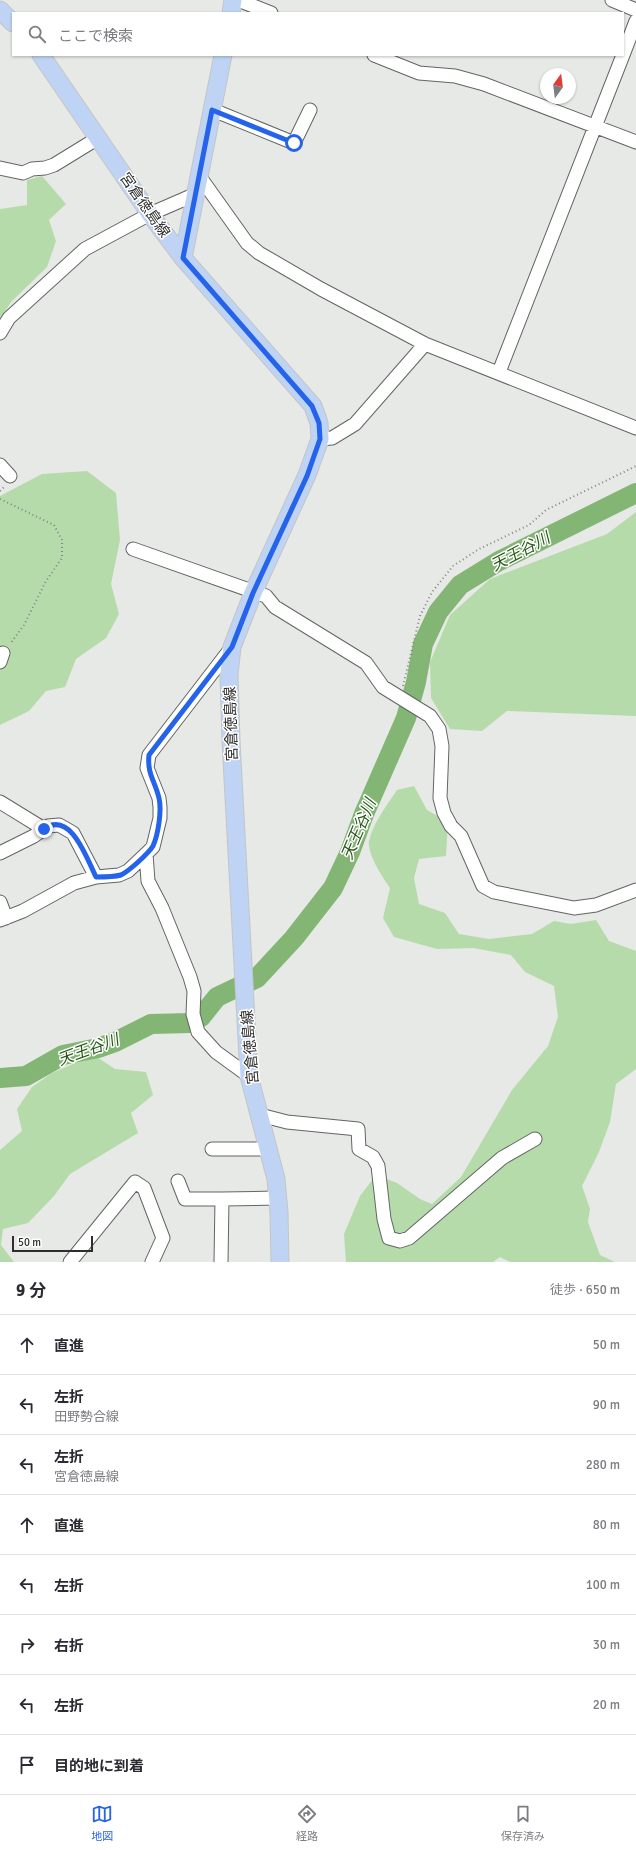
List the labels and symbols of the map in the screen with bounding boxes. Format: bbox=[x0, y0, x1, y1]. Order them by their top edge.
north arrow bbox=[540, 68, 576, 104]
route start bbox=[285, 134, 303, 152]
street label: 宮倉徳島線 bbox=[116, 169, 174, 241]
water label: 天王谷川 bbox=[488, 527, 555, 576]
street label: 宮倉徳島線 bbox=[221, 686, 241, 762]
water label: 天王谷川 bbox=[337, 794, 381, 863]
route end bbox=[35, 820, 53, 838]
street label: 宮倉徳島線 bbox=[238, 1009, 262, 1085]
water label: 天王谷川 bbox=[55, 1029, 124, 1070]
scale bar bbox=[12, 1234, 93, 1253]

